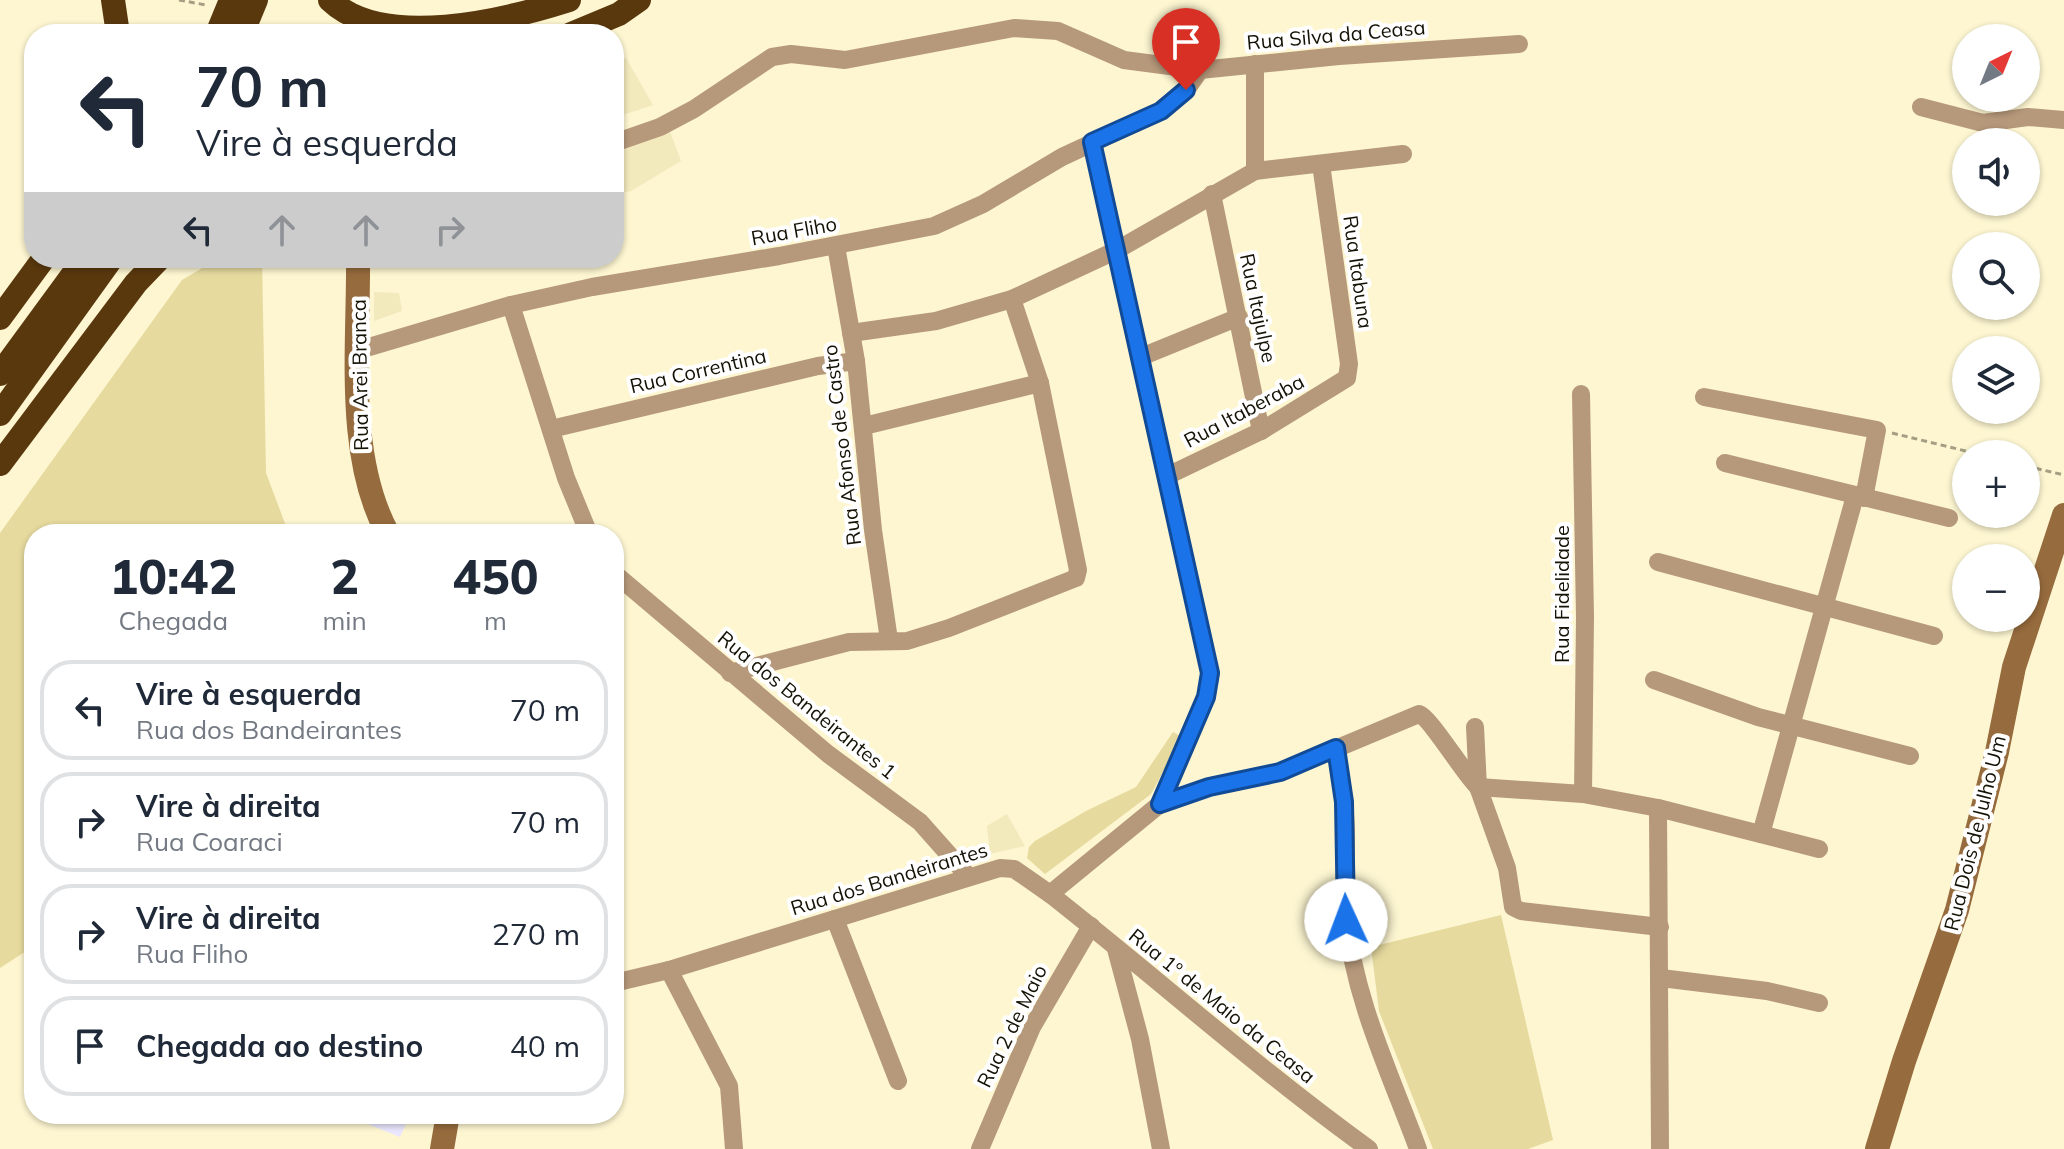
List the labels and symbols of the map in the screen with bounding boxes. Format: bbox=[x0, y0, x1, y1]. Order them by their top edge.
pin bbox=[1152, 8, 1220, 90]
street label: Rua Silva da Ceasa bbox=[1246, 14, 1426, 55]
north arrow bbox=[1952, 24, 2040, 112]
street label: Rua Fliho bbox=[749, 211, 839, 250]
street label: Rua Itabuna bbox=[1338, 214, 1379, 330]
street label: Rua Itajulpe bbox=[1235, 251, 1282, 365]
street label: Rua Arei Branca bbox=[346, 299, 373, 451]
street label: Rua Correntina bbox=[627, 343, 769, 398]
street label: Rua Afonso de Castro bbox=[817, 343, 866, 547]
street label: Rua Itaberaba bbox=[1179, 368, 1308, 453]
street label: Rua Fidelidade bbox=[1549, 525, 1574, 663]
street label: Rua dos Bandeirantes 1 bbox=[713, 625, 901, 784]
street label: Rua Dois de Julho Um bbox=[1938, 733, 2011, 933]
street label: Rua dos Bandeirantes bbox=[787, 837, 990, 920]
position arrow bbox=[1304, 878, 1388, 962]
street label: Rua 1º de Maio da Ceasa bbox=[1124, 923, 1320, 1088]
street label: Rua 2 de Maio bbox=[971, 960, 1052, 1091]

